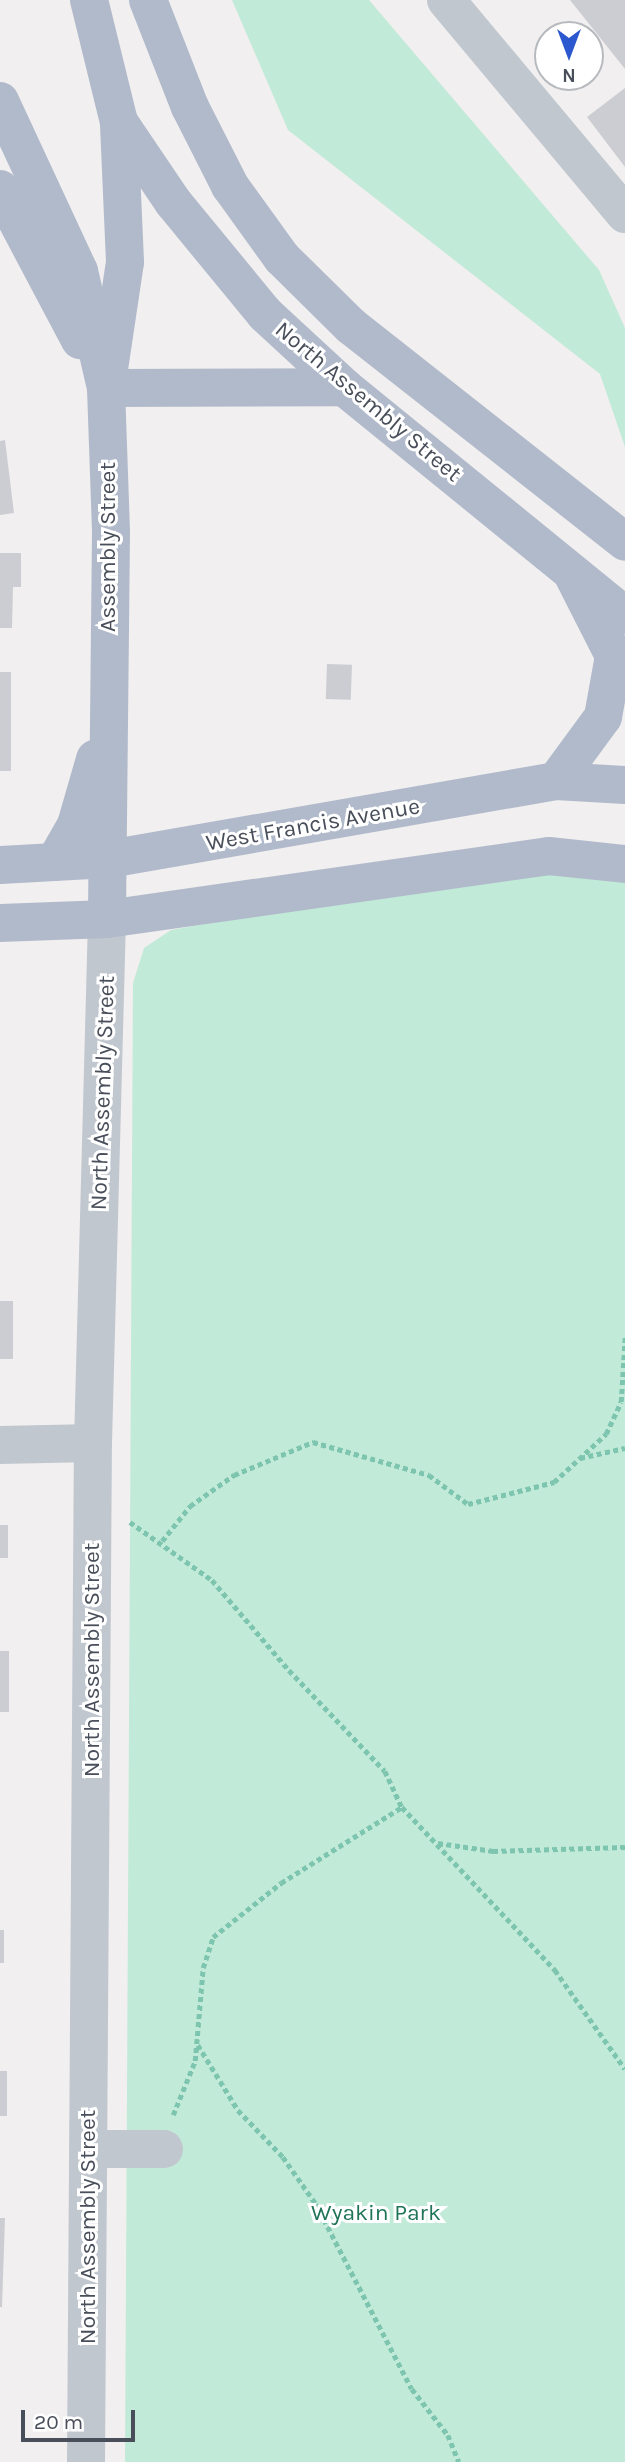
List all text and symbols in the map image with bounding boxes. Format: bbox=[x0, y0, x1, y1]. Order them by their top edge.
north arrow bbox=[534, 21, 604, 91]
text: N bbox=[562, 64, 576, 86]
street label: North Assembly Street bbox=[269, 316, 467, 488]
street label: Assembly Street bbox=[94, 462, 122, 632]
street label: West Francis Avenue bbox=[204, 793, 422, 857]
street label: North Assembly Street bbox=[85, 975, 121, 1211]
street label: North Assembly Street bbox=[78, 1543, 106, 1777]
street label: North Assembly Street bbox=[74, 2110, 102, 2344]
park label: Wyakin Park bbox=[311, 2199, 441, 2227]
scale bar bbox=[24, 2396, 138, 2440]
text: 20 m bbox=[34, 2410, 83, 2434]

